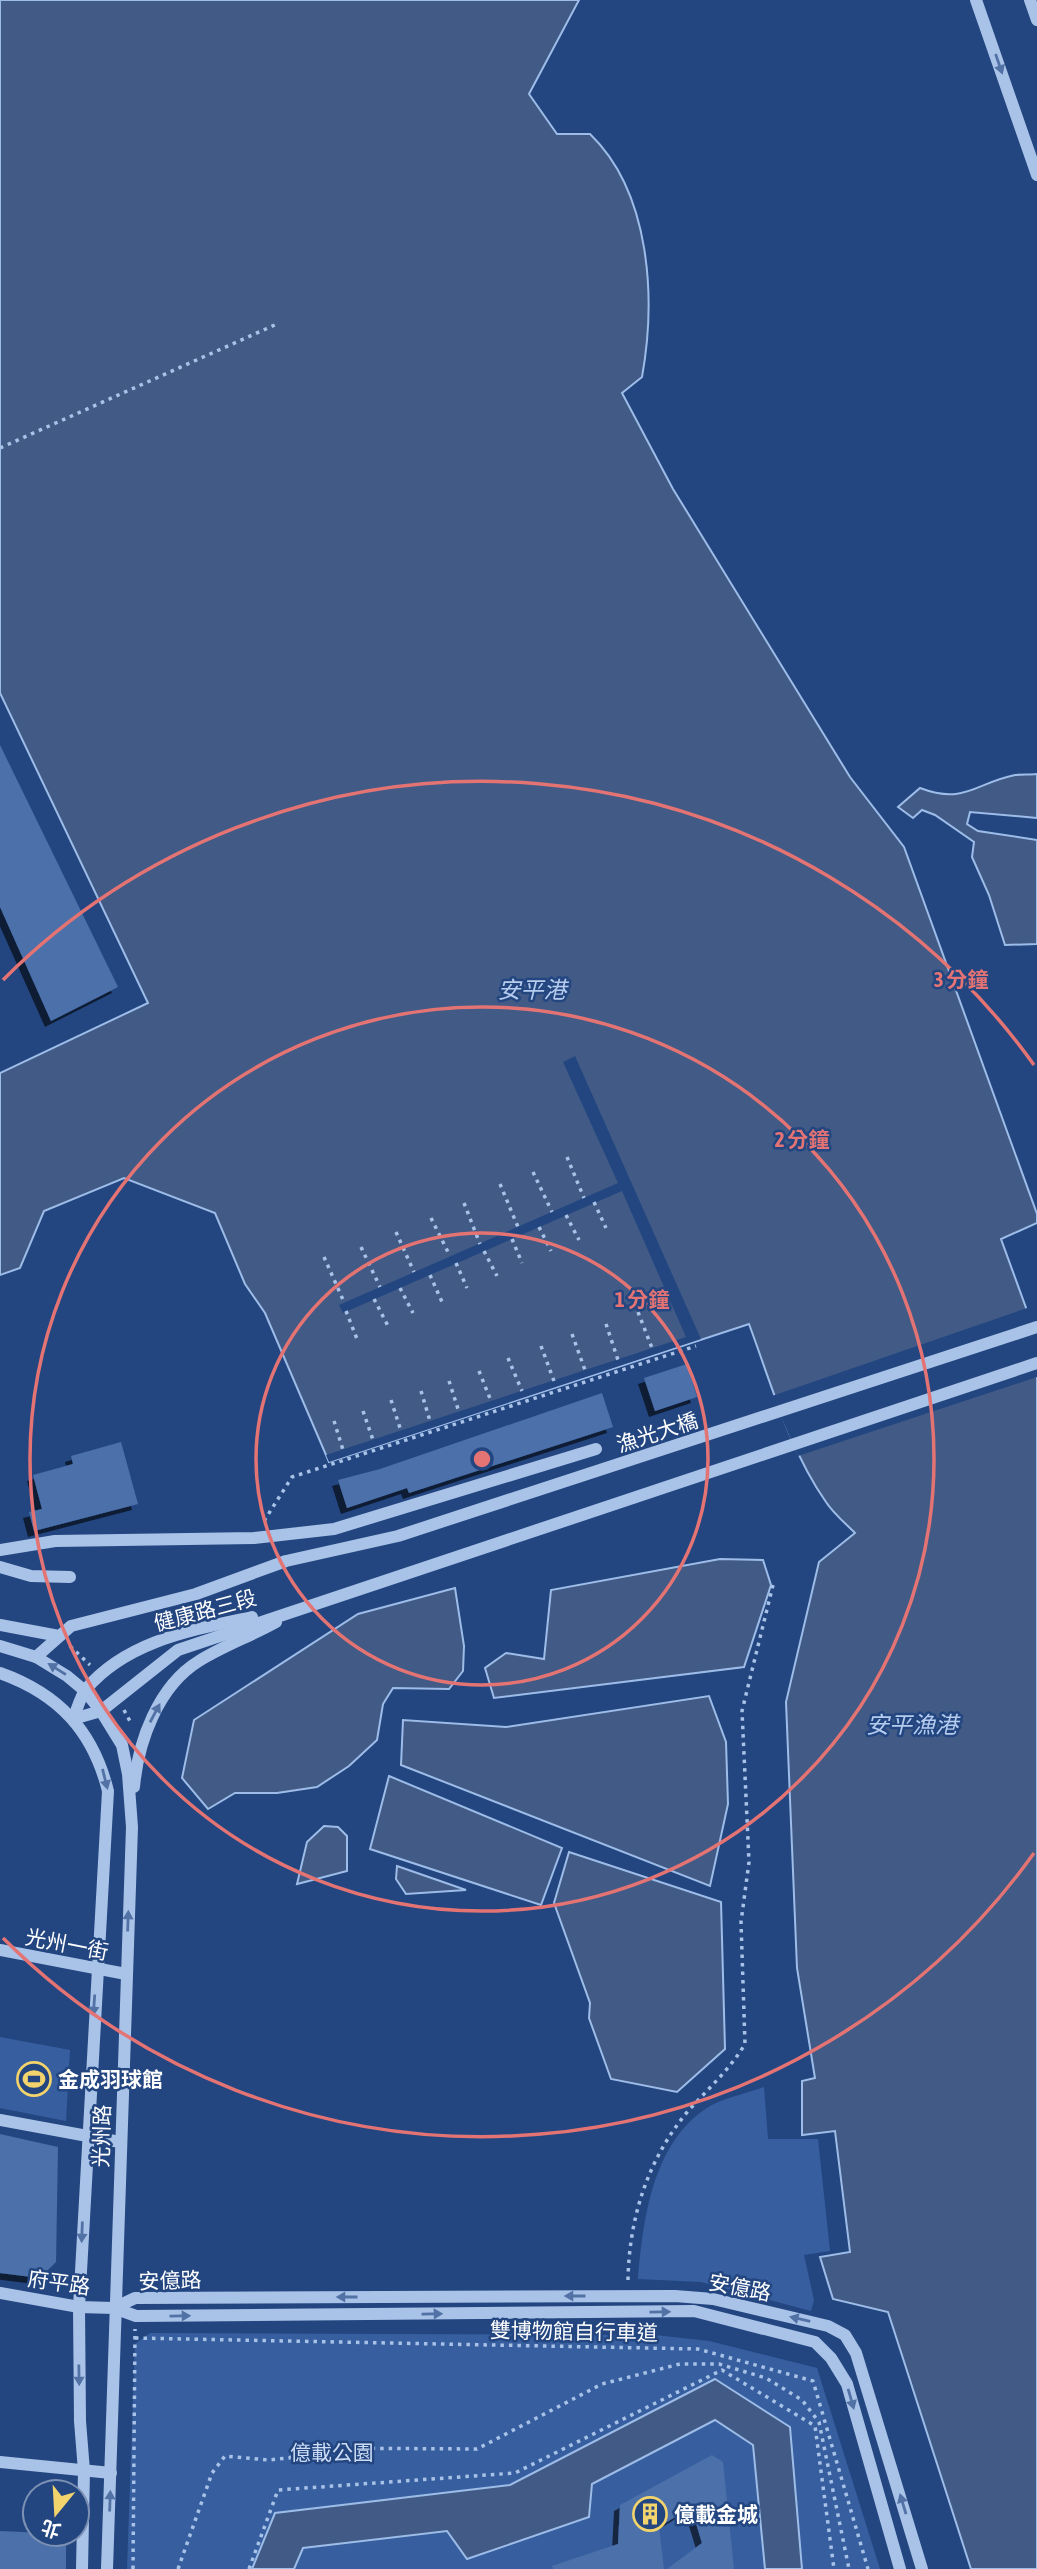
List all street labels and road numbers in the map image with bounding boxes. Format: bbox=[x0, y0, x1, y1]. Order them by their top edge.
street label: 漁光大橋 bbox=[613, 1408, 701, 1456]
street label: 健康路三段 bbox=[151, 1585, 259, 1635]
street label: 光州一街 bbox=[23, 1924, 111, 1964]
street label: 光州路 bbox=[88, 2104, 114, 2168]
street label: 府平路 bbox=[26, 2266, 92, 2298]
street label: 安億路 bbox=[138, 2267, 202, 2293]
street label: 安億路 bbox=[707, 2269, 773, 2305]
street label: 雙博物館自行車道 bbox=[490, 2318, 658, 2344]

